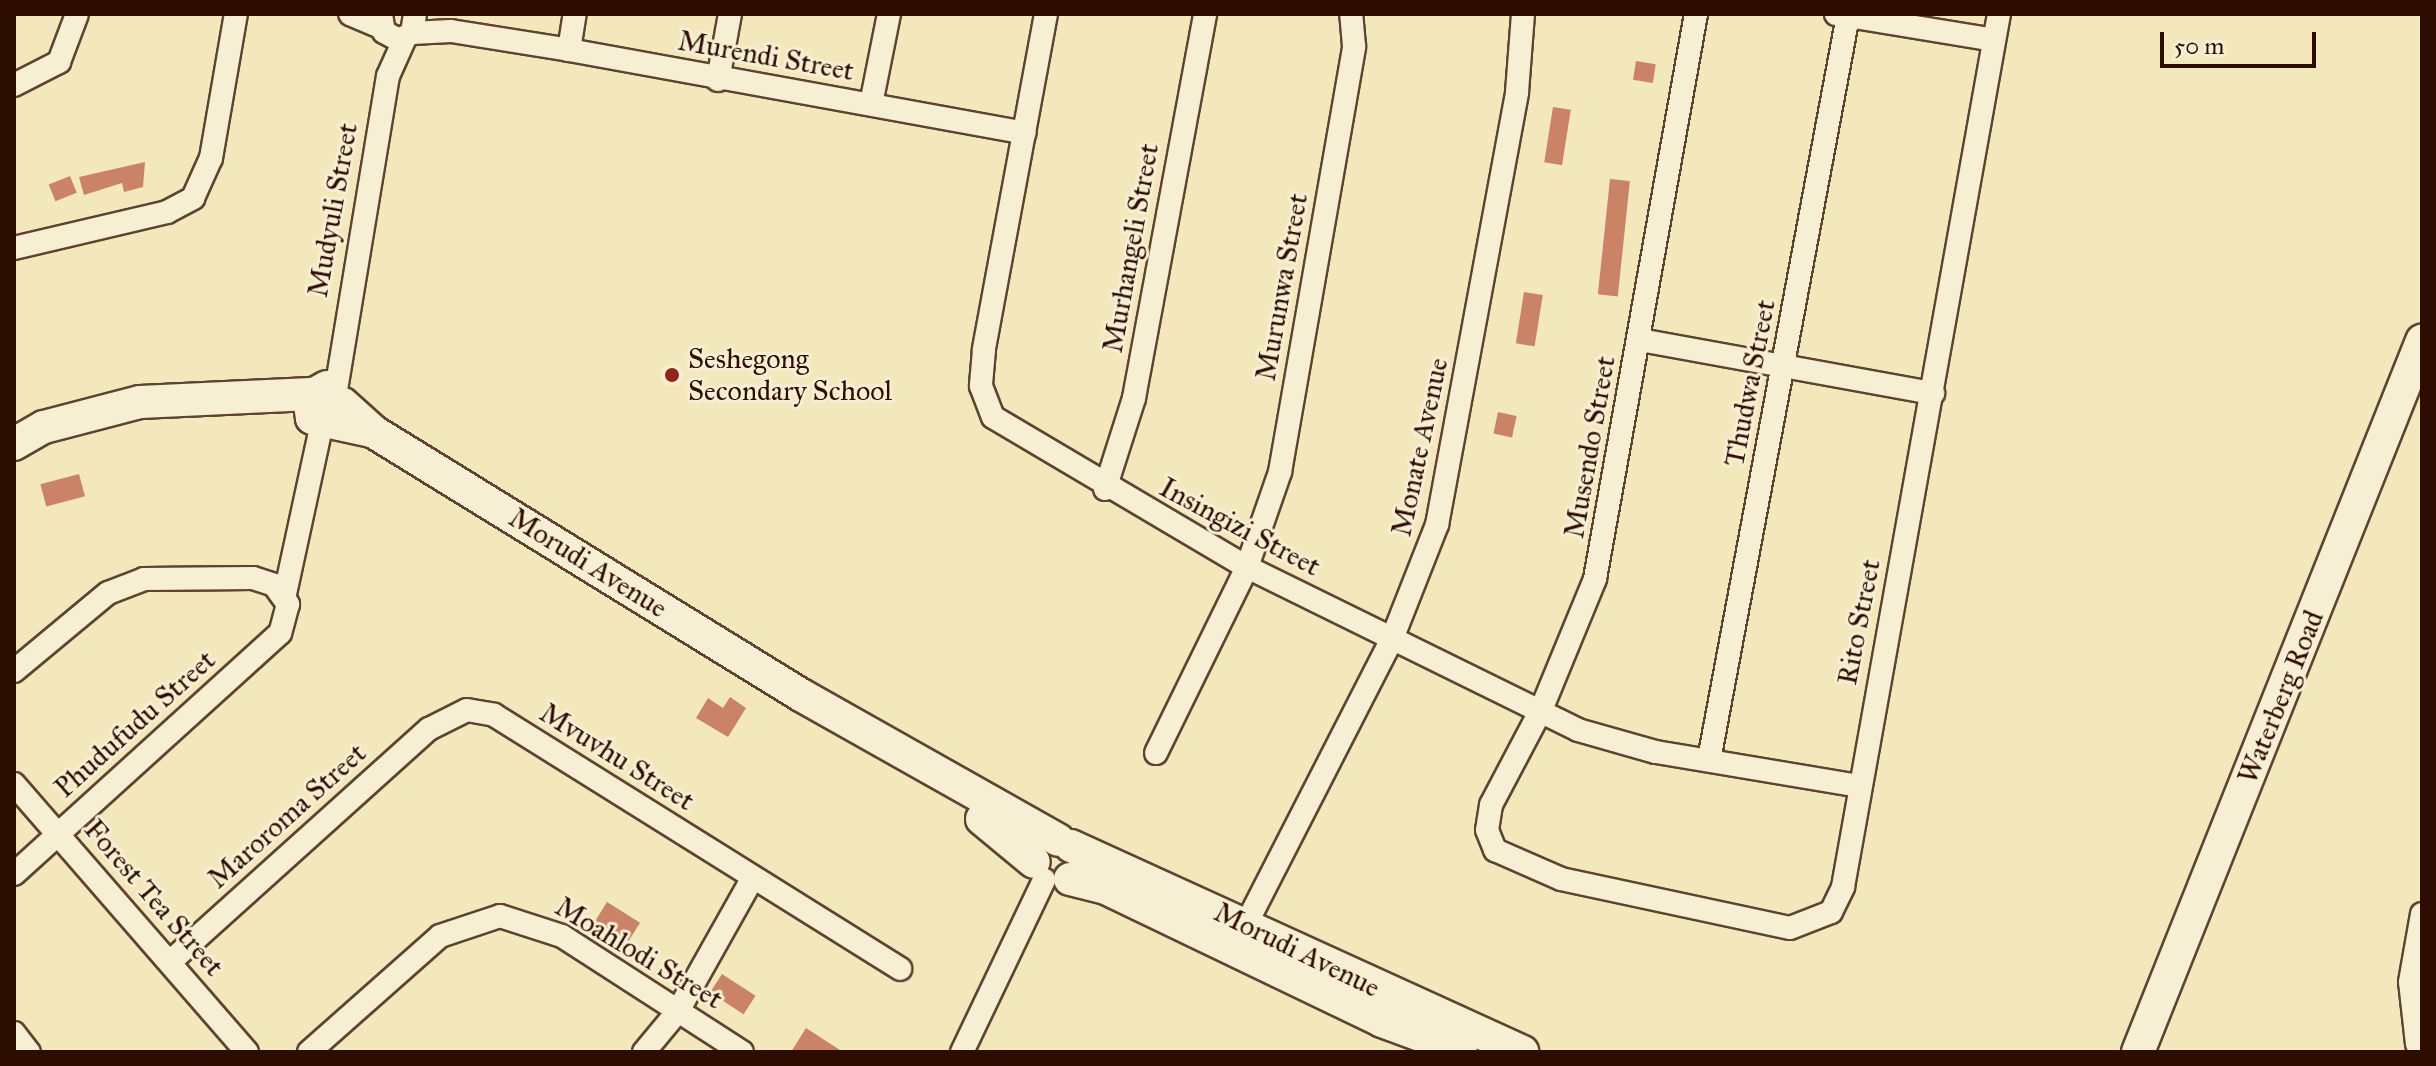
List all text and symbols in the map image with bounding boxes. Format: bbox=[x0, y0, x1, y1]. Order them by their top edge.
scale bar bbox=[2164, 16, 2320, 66]
street label: Murendi Street bbox=[675, 24, 857, 88]
text: 50 m bbox=[2174, 31, 2224, 61]
street label: Mudyuli Street bbox=[301, 120, 365, 300]
street label: Murhangeli Street bbox=[1096, 141, 1166, 355]
street label: Murunwa Street bbox=[1249, 191, 1315, 383]
street label: Thudwa Street bbox=[1717, 297, 1783, 469]
place label: Seshegong Secondary School bbox=[688, 342, 892, 408]
street label: Musendo Street bbox=[1557, 353, 1623, 541]
street label: Monate Avenue bbox=[1385, 355, 1455, 539]
marker: Seshegong Secondary School bbox=[663, 366, 681, 384]
street label: Insingizi Street bbox=[1154, 471, 1326, 583]
street label: Morudi Avenue bbox=[503, 501, 673, 625]
street label: Rito Street bbox=[1830, 556, 1888, 688]
street label: Waterberg Road bbox=[2231, 606, 2331, 788]
street label: Phudufudu Street bbox=[48, 643, 222, 805]
street label: Mvuvhu Street bbox=[534, 696, 700, 818]
street label: Maroroma Street bbox=[201, 736, 373, 896]
street label: Forest Tea Street bbox=[77, 813, 231, 983]
street label: Moahlodi Street bbox=[549, 890, 729, 1016]
street label: Morudi Avenue bbox=[1209, 895, 1385, 1005]

